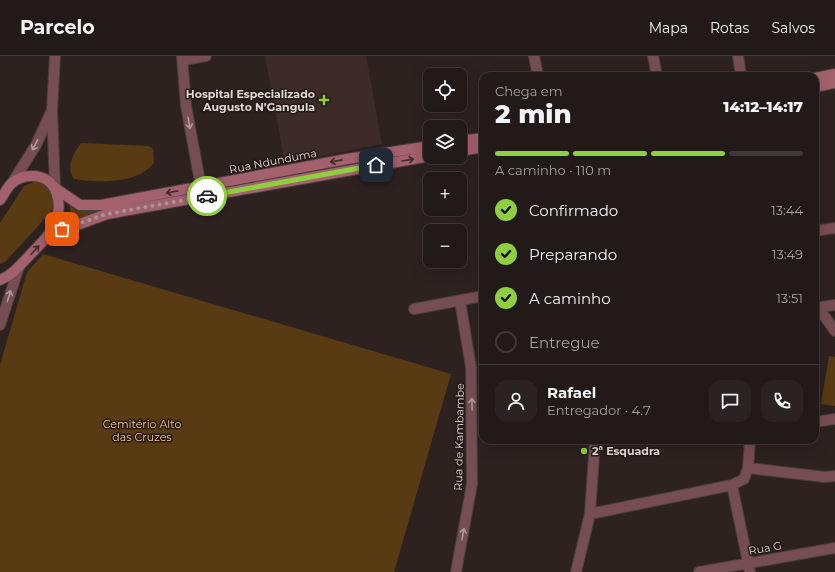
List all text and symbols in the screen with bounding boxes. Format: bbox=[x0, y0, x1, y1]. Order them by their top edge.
text: Parcelo bbox=[20, 16, 95, 39]
text: Mapa bbox=[649, 19, 688, 37]
text: Rotas bbox=[710, 19, 749, 37]
text: Salvos bbox=[771, 19, 815, 37]
map controls bbox=[423, 68, 467, 268]
button: locate bbox=[423, 68, 467, 112]
text: Chega em bbox=[495, 83, 562, 99]
place label: Hospital Especializado Augusto N’Gangula bbox=[186, 87, 315, 114]
marker: Hospital Especializado Augusto N’Gangula bbox=[318, 94, 330, 106]
text: 14:12–14:17 bbox=[723, 97, 803, 116]
text: 2 min bbox=[495, 98, 572, 130]
one-way arrow bbox=[186, 116, 194, 129]
button: layers bbox=[423, 120, 467, 164]
one-way arrow bbox=[31, 139, 38, 151]
street label: Rua Ndunduma bbox=[228, 146, 318, 176]
pin bbox=[359, 148, 393, 182]
icon: home bbox=[365, 154, 387, 176]
one-way arrow bbox=[401, 156, 414, 164]
one-way arrow bbox=[330, 158, 343, 166]
text: A caminho · 110 m bbox=[495, 162, 611, 178]
button: + bbox=[423, 172, 467, 216]
courier bbox=[187, 176, 227, 216]
icon: car bbox=[196, 185, 218, 207]
one-way arrow bbox=[166, 189, 179, 197]
icon: check bbox=[495, 199, 517, 221]
text: Confirmado bbox=[529, 201, 618, 220]
text: 13:44 bbox=[771, 202, 803, 218]
pin bbox=[45, 212, 79, 246]
icon: bag bbox=[51, 218, 73, 240]
button: − bbox=[423, 224, 467, 268]
icon: check bbox=[495, 243, 517, 265]
one-way arrow bbox=[30, 244, 39, 255]
text: Preparando bbox=[529, 245, 617, 264]
text: 13:49 bbox=[772, 246, 803, 262]
icon: check bbox=[495, 287, 517, 309]
text: A caminho bbox=[529, 289, 611, 308]
one-way arrow bbox=[6, 290, 13, 303]
text: 13:51 bbox=[776, 290, 803, 306]
text: Entregue bbox=[529, 333, 600, 352]
button: person bbox=[495, 380, 537, 422]
button: chat bbox=[709, 380, 751, 422]
button: phone bbox=[761, 380, 803, 422]
street label: Rua de Kambambe bbox=[451, 383, 467, 491]
text: Rafael bbox=[547, 383, 596, 402]
one-way arrow bbox=[468, 398, 476, 411]
text: Entregador · 4.7 bbox=[547, 402, 651, 418]
park label: Cemitério Alto das Cruzes bbox=[103, 417, 181, 444]
place label: 2ª Esquadra bbox=[592, 444, 660, 458]
marker: 2ª Esquadra bbox=[579, 446, 589, 456]
one-way arrow bbox=[459, 528, 467, 541]
street label: Rua G bbox=[747, 538, 783, 558]

